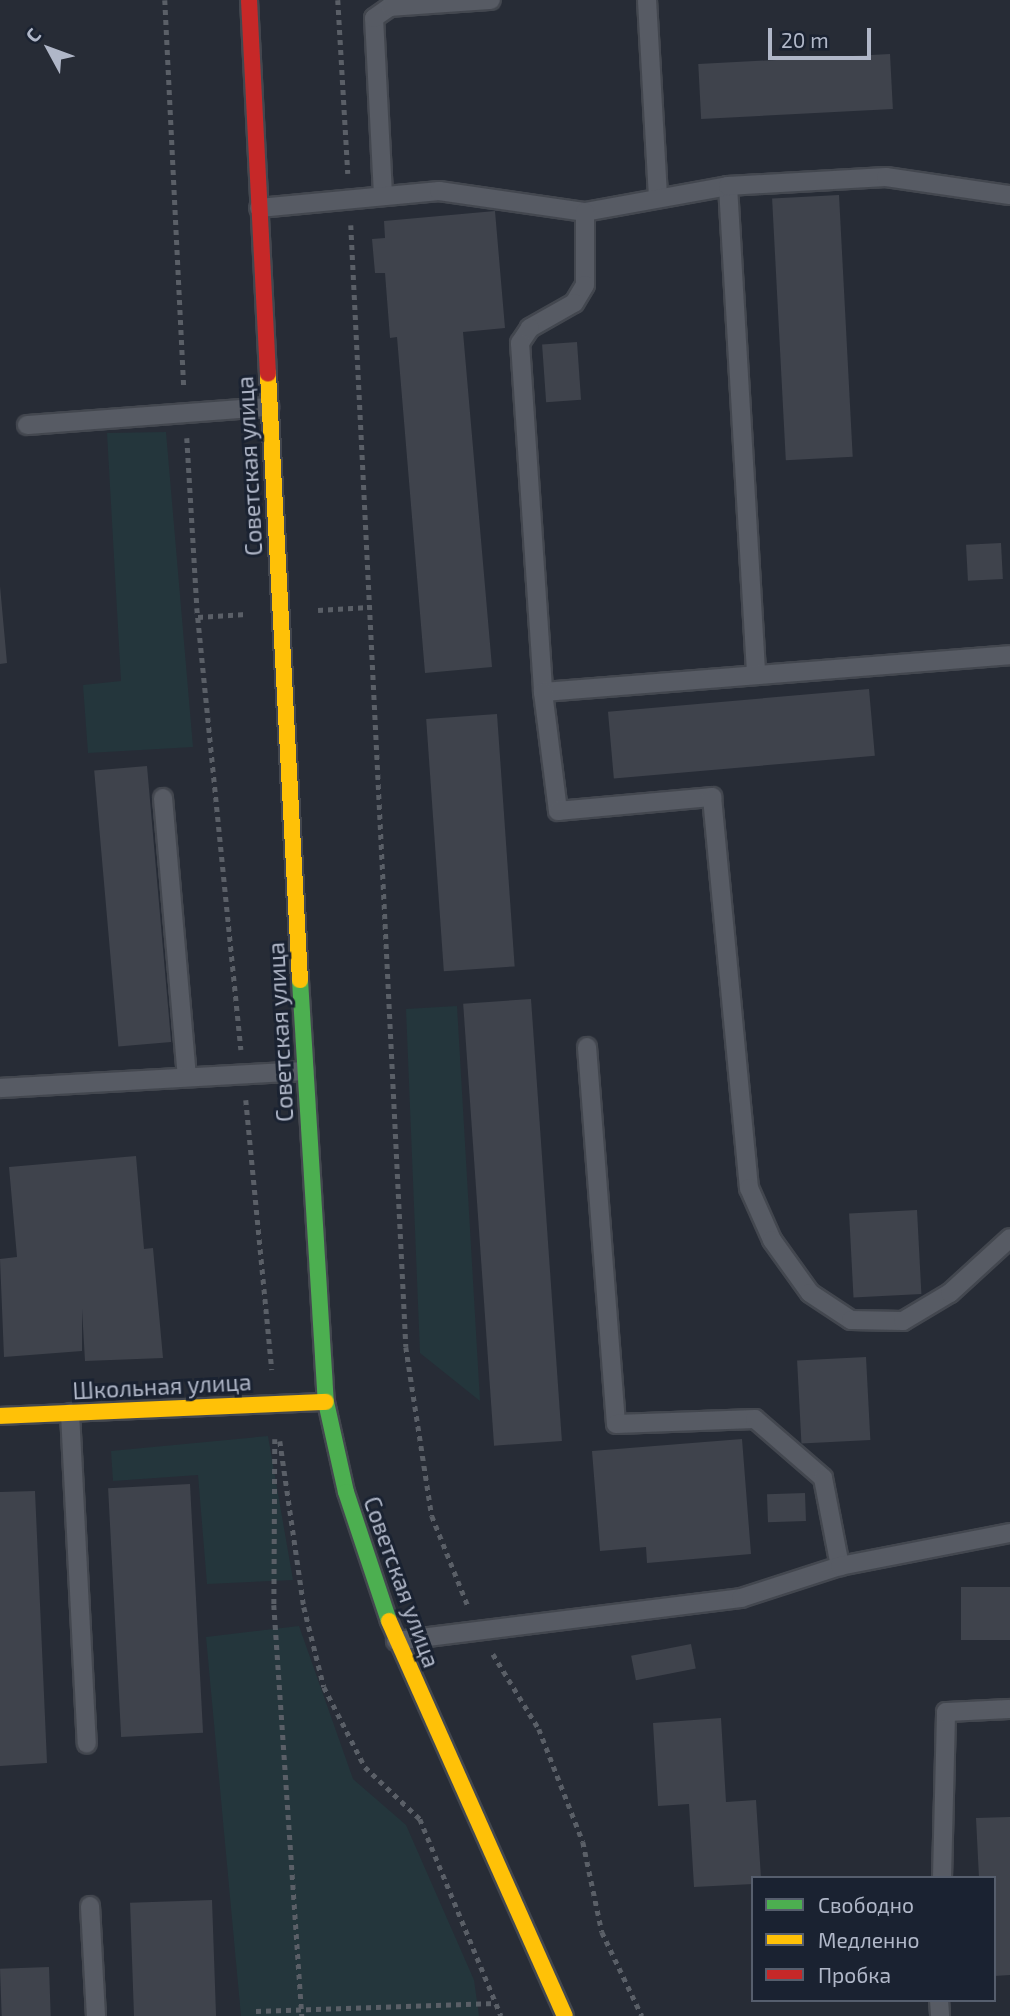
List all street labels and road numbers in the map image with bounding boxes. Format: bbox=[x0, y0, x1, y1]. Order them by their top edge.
street label: Советская улица bbox=[231, 375, 267, 557]
street label: Советская улица bbox=[262, 941, 298, 1123]
street label: Школьная улица bbox=[72, 1368, 252, 1404]
street label: Советская улица bbox=[358, 1493, 446, 1671]

